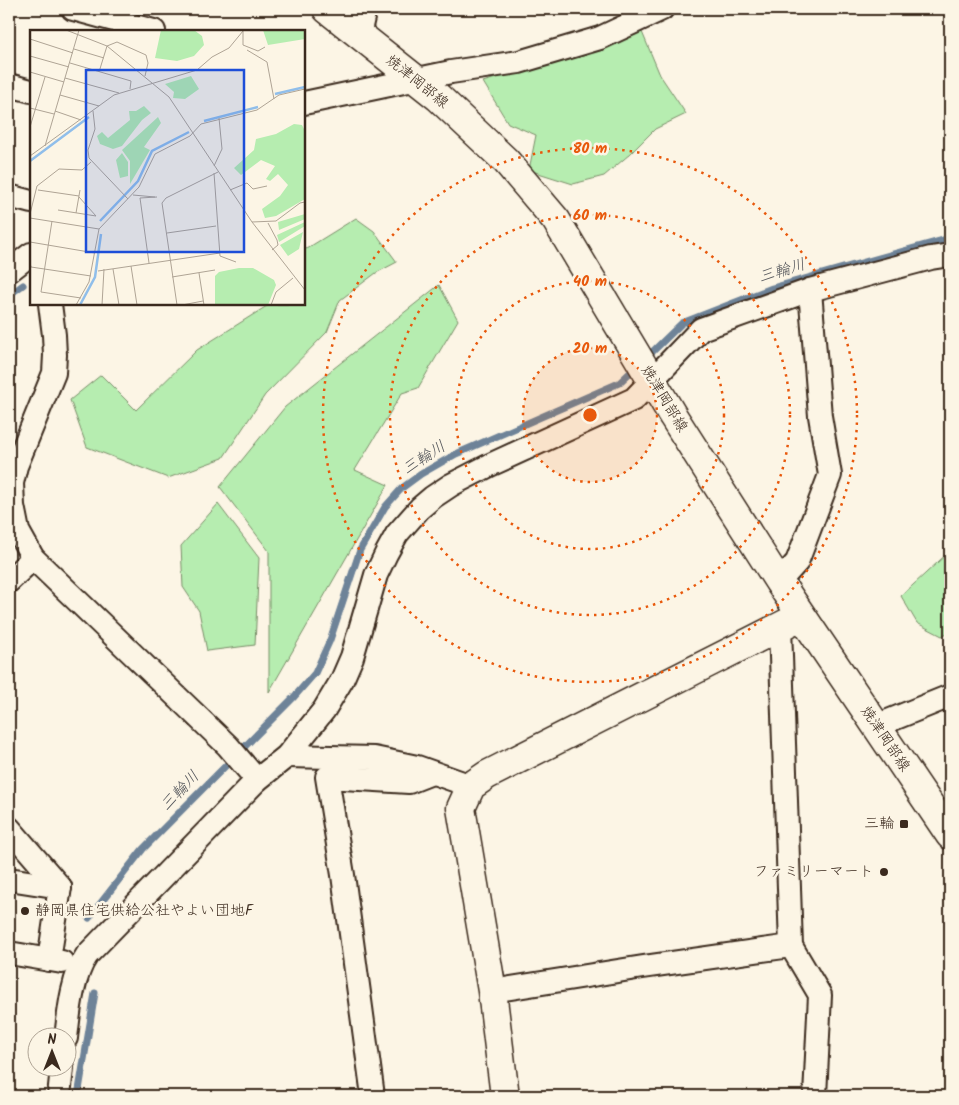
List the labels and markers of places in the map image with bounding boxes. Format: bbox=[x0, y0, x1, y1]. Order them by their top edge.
centre of rings bbox=[581, 406, 599, 424]
place label: 三輪 bbox=[864, 812, 894, 836]
marker: 三輪 bbox=[898, 818, 910, 830]
place label: ファミリーマート bbox=[754, 860, 874, 884]
marker: ファミリーマート bbox=[878, 866, 890, 878]
place label: 静岡県住宅供給公社やよい団地F bbox=[35, 899, 254, 923]
marker: 静岡県住宅供給公社やよい団地F bbox=[19, 905, 31, 917]

